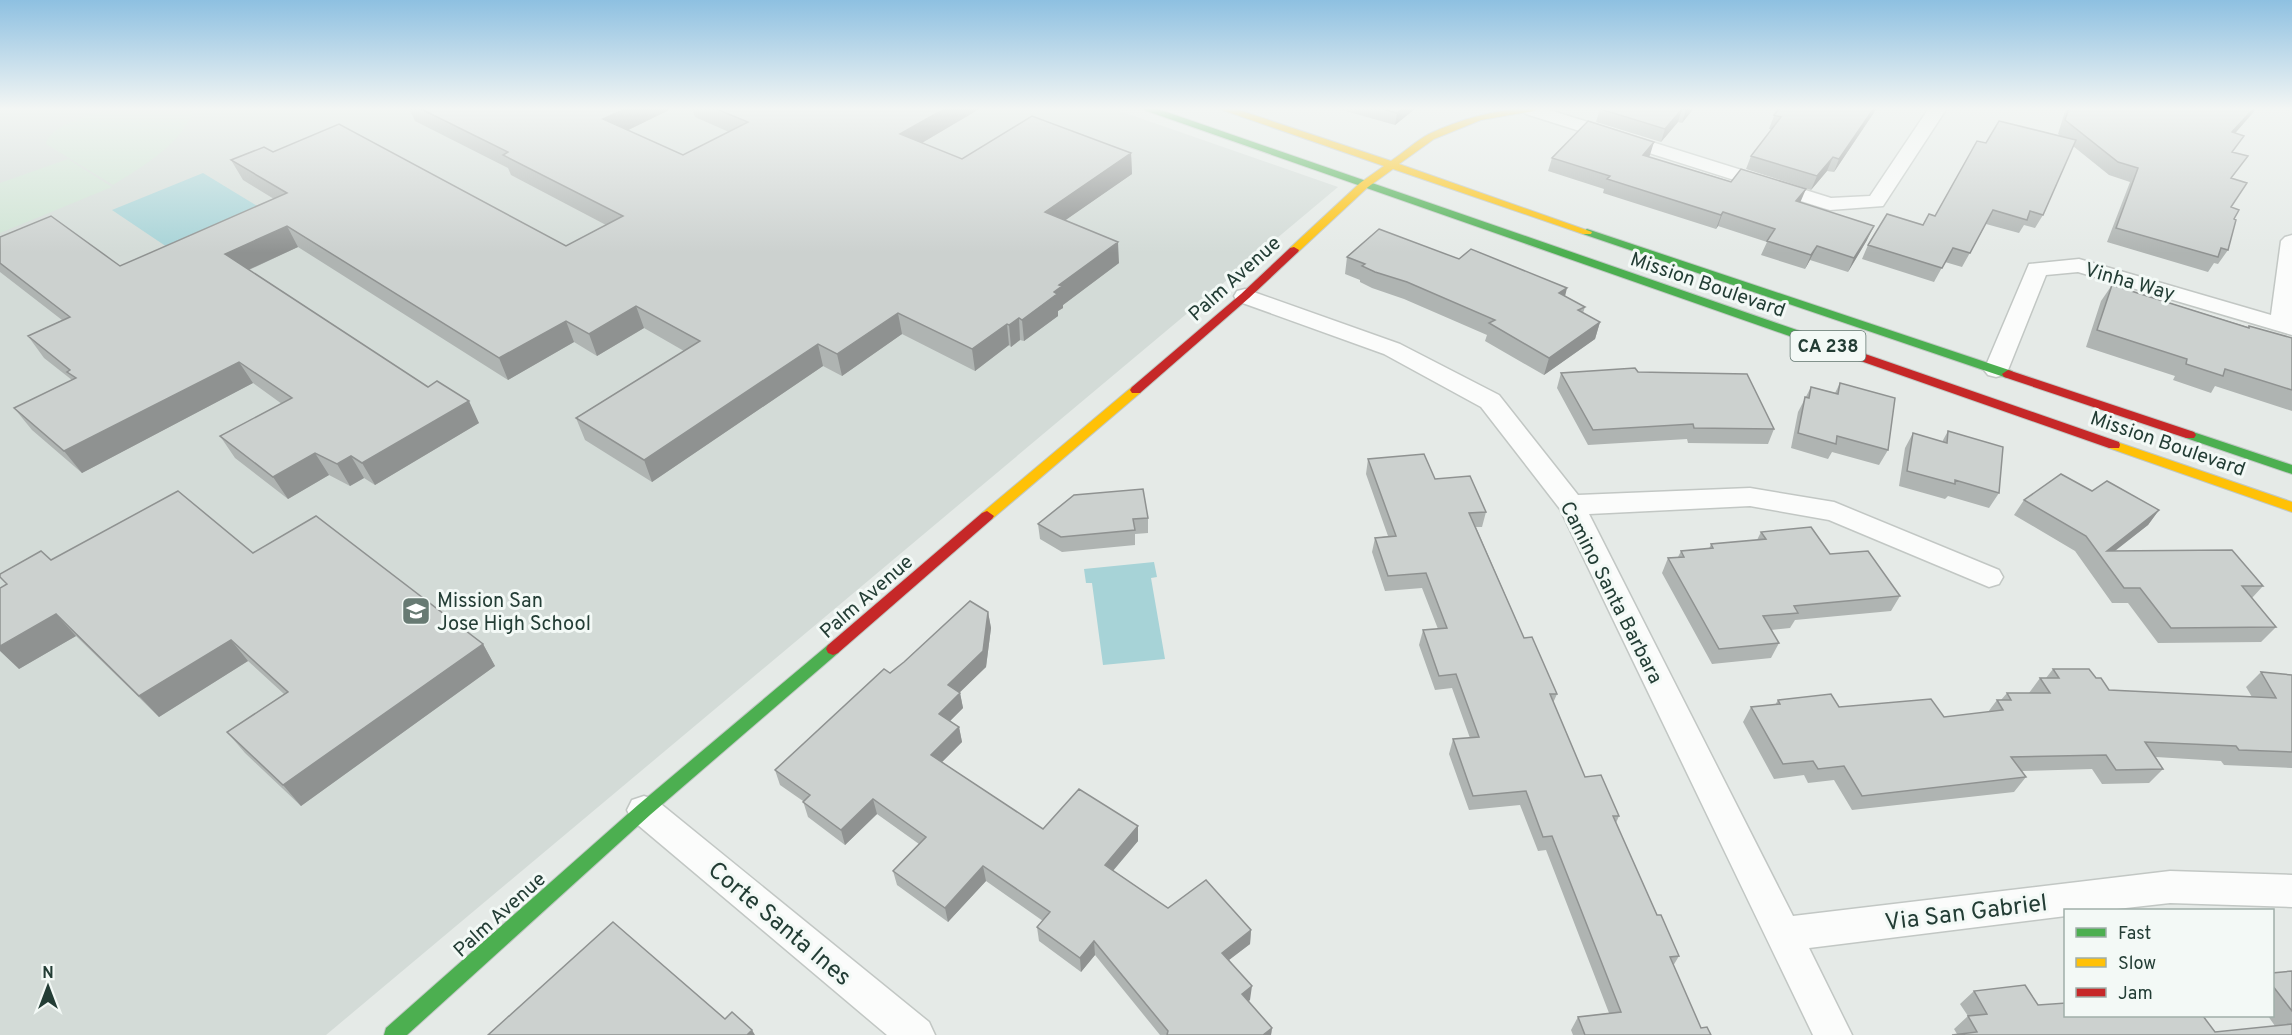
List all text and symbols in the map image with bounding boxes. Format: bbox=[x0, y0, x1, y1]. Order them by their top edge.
street label: Palm Avenue bbox=[1184, 231, 1287, 328]
street label: Mission Boulevard bbox=[1626, 247, 1788, 325]
street label: Vinha Way bbox=[2081, 258, 2178, 308]
road number: CA 238 bbox=[1790, 331, 1866, 361]
street label: Mission Boulevard bbox=[2086, 406, 2248, 484]
street label: Camino Santa Barbara bbox=[1553, 497, 1668, 689]
street label: Palm Avenue bbox=[815, 550, 919, 645]
place label: Mission San Jose High School bbox=[437, 589, 591, 638]
school or university icon: Mission San Jose High School bbox=[400, 595, 432, 627]
street label: Corte Santa Ines bbox=[701, 856, 857, 993]
street label: Palm Avenue bbox=[449, 867, 552, 964]
street label: Via San Gabriel bbox=[1883, 889, 2049, 939]
legend bbox=[2064, 909, 2274, 1017]
text: Fast bbox=[2118, 923, 2151, 946]
text: Slow bbox=[2118, 953, 2156, 976]
north arrow bbox=[18, 957, 78, 1017]
text: N bbox=[42, 964, 54, 984]
text: Jam bbox=[2118, 983, 2153, 1006]

